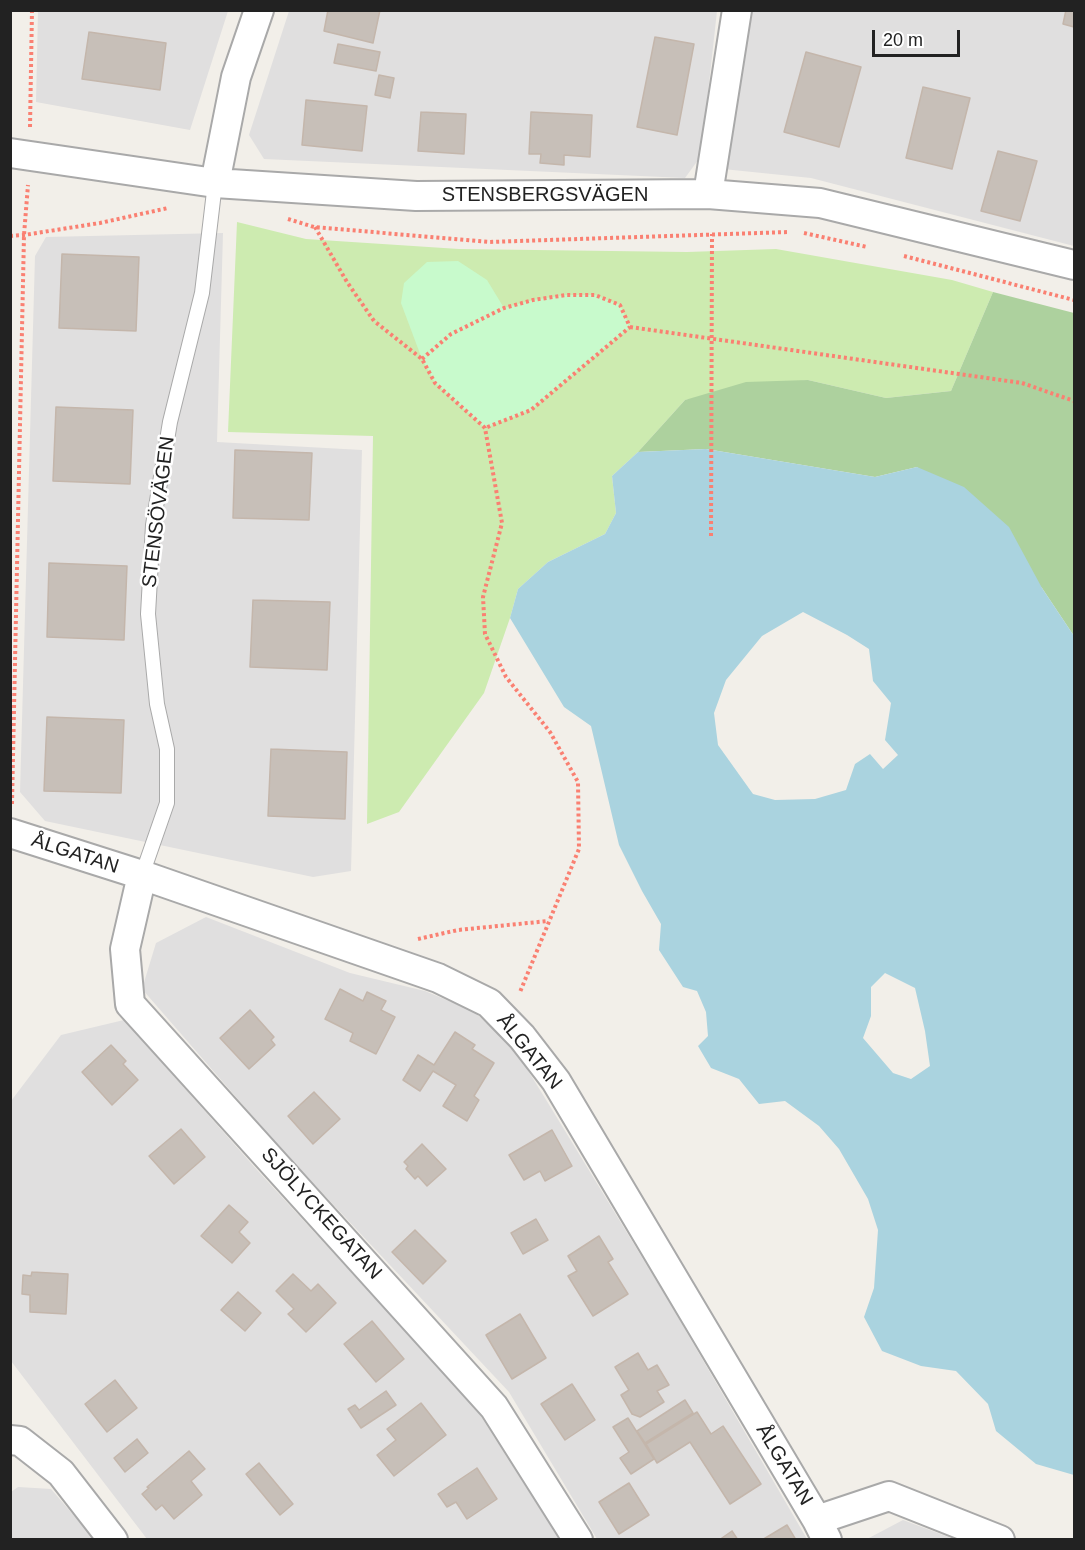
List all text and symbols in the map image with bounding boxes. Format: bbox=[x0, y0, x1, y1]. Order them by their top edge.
scale bar bbox=[875, 18, 964, 56]
text: 20 m bbox=[883, 30, 923, 50]
street label: STENSBERGSVÄGEN bbox=[442, 183, 648, 207]
street label: STENSÖVÄGEN bbox=[138, 435, 180, 589]
street label: ÅLGATAN bbox=[28, 829, 122, 879]
street label: ÅLGATAN bbox=[491, 1009, 567, 1095]
street label: SJÖLYCKEGATAN bbox=[256, 1143, 386, 1285]
street label: ÅLGATAN bbox=[750, 1420, 818, 1510]

